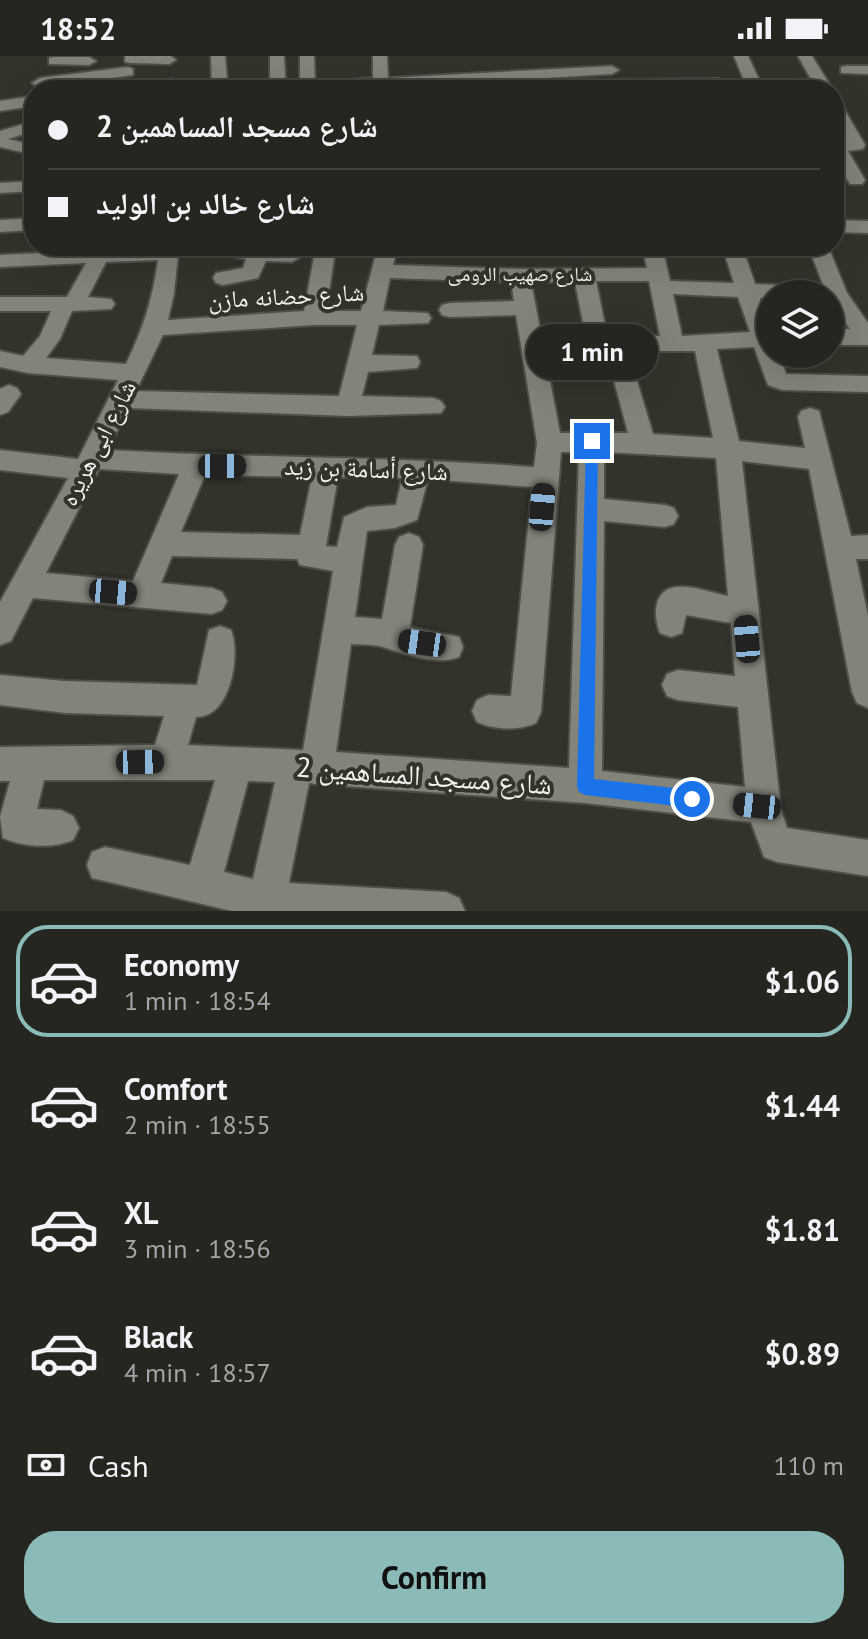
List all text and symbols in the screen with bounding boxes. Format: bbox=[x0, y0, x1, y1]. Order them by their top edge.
text: 18:52 bbox=[40, 9, 116, 48]
text: شارع مسجد المساهمين 2 bbox=[96, 106, 378, 145]
text: شارع خالد بن الوليد bbox=[96, 183, 315, 222]
street label: شارع صهيب الرومى bbox=[448, 261, 592, 287]
street label: شارع حضانه مازن bbox=[207, 276, 365, 316]
map controls bbox=[756, 280, 844, 368]
button: layers bbox=[756, 280, 844, 368]
callout: 1 min bbox=[526, 325, 658, 381]
text: 1 min bbox=[560, 335, 624, 368]
street label: شارع ابى هريره bbox=[53, 375, 143, 511]
route end bbox=[574, 423, 610, 459]
street label: شارع أسامة بن زيد bbox=[284, 451, 448, 487]
car bbox=[198, 454, 246, 478]
car bbox=[528, 482, 556, 532]
car bbox=[88, 578, 138, 606]
car bbox=[733, 614, 761, 664]
car bbox=[397, 628, 447, 658]
street label: شارع مسجد المساهمين 2 bbox=[295, 748, 553, 802]
car bbox=[116, 750, 164, 774]
route start bbox=[674, 781, 710, 817]
car bbox=[732, 792, 782, 820]
icon: car bbox=[28, 945, 100, 1017]
text: Economy bbox=[124, 945, 239, 984]
text: $1.06 bbox=[765, 962, 840, 1001]
text: 1 min · 18:54 bbox=[124, 984, 271, 1017]
icon: car bbox=[28, 1069, 100, 1141]
text: Comfort bbox=[124, 1069, 227, 1108]
text: $1.44 bbox=[765, 1086, 840, 1125]
text: 2 min · 18:55 bbox=[124, 1108, 271, 1141]
icon: car bbox=[28, 1193, 100, 1265]
text: XL bbox=[124, 1193, 158, 1232]
text: $1.81 bbox=[765, 1210, 840, 1249]
text: 3 min · 18:56 bbox=[124, 1232, 271, 1265]
icon: car bbox=[28, 1317, 100, 1389]
text: Black bbox=[124, 1317, 193, 1356]
text: $0.89 bbox=[765, 1334, 840, 1373]
text: 4 min · 18:57 bbox=[124, 1356, 271, 1389]
icon: cash bbox=[24, 1443, 68, 1487]
text: Cash bbox=[88, 1446, 149, 1485]
text: 110 m bbox=[773, 1449, 844, 1482]
button: Confirm bbox=[24, 1531, 844, 1623]

